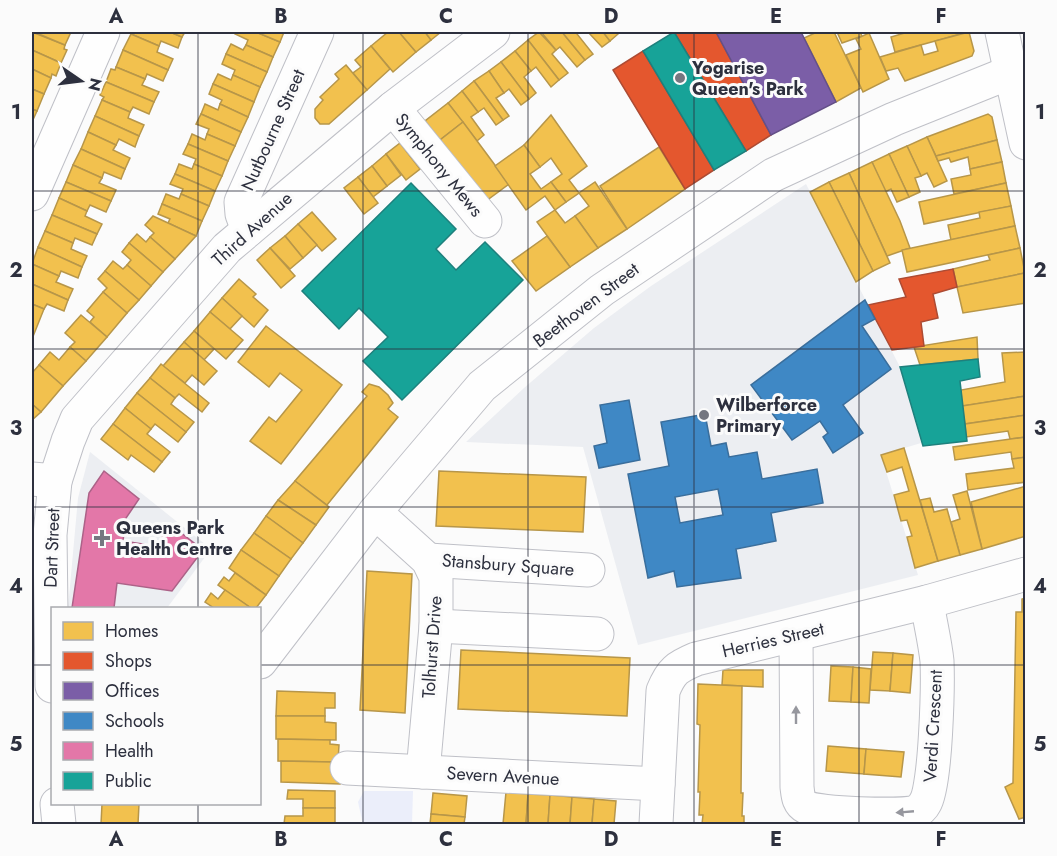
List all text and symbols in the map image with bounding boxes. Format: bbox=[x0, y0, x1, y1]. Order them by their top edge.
text: A bbox=[108, 2, 124, 31]
text: B bbox=[274, 2, 288, 31]
text: C bbox=[439, 2, 453, 31]
text: D bbox=[604, 2, 618, 31]
text: E bbox=[770, 2, 782, 31]
text: F bbox=[935, 2, 947, 31]
north arrow bbox=[51, 51, 111, 111]
place label: Yogarise Queen's Park bbox=[691, 55, 804, 102]
street label: Nutbourne Street bbox=[235, 64, 312, 195]
marker: Yogarise Queen's Park bbox=[673, 71, 687, 85]
text: N bbox=[82, 76, 108, 93]
text: 1 bbox=[11, 98, 21, 127]
text: 1 bbox=[1035, 98, 1045, 127]
street label: Symphony Mews bbox=[389, 107, 489, 223]
street label: Third Avenue bbox=[206, 186, 298, 272]
text: 2 bbox=[9, 256, 23, 285]
street label: Beethoven Street bbox=[528, 256, 645, 353]
text: 2 bbox=[1033, 256, 1047, 285]
place label: Wilberforce Primary bbox=[716, 392, 817, 439]
marker: Wilberforce Primary bbox=[697, 408, 711, 422]
text: 3 bbox=[10, 414, 22, 443]
text: 3 bbox=[1034, 414, 1046, 443]
street label: Dart Street bbox=[38, 507, 66, 588]
place label: Queens Park Health Centre bbox=[116, 515, 233, 562]
marker: Queens Park Health Centre bbox=[93, 529, 111, 547]
street label: Stansbury Square bbox=[441, 547, 575, 583]
text: 4 bbox=[9, 572, 23, 601]
text: 4 bbox=[1033, 572, 1047, 601]
street label: Tolhurst Drive bbox=[415, 595, 449, 699]
legend bbox=[51, 607, 261, 805]
street label: Herries Street bbox=[719, 615, 827, 664]
text: Homes bbox=[105, 618, 158, 644]
text: Shops bbox=[105, 648, 152, 674]
street label: Verdi Crescent bbox=[917, 668, 949, 783]
text: Offices bbox=[105, 678, 159, 704]
one-way arrow bbox=[791, 706, 801, 725]
text: Schools bbox=[105, 708, 164, 734]
text: 5 bbox=[10, 730, 23, 759]
text: 5 bbox=[1034, 730, 1047, 759]
text: Health bbox=[105, 738, 154, 764]
street label: Severn Avenue bbox=[446, 760, 560, 792]
text: Public bbox=[105, 768, 152, 794]
one-way arrow bbox=[895, 807, 914, 817]
text: A bbox=[108, 825, 124, 854]
text: B bbox=[274, 825, 288, 854]
text: C bbox=[439, 825, 453, 854]
text: D bbox=[604, 825, 618, 854]
text: E bbox=[770, 825, 782, 854]
text: F bbox=[935, 825, 947, 854]

